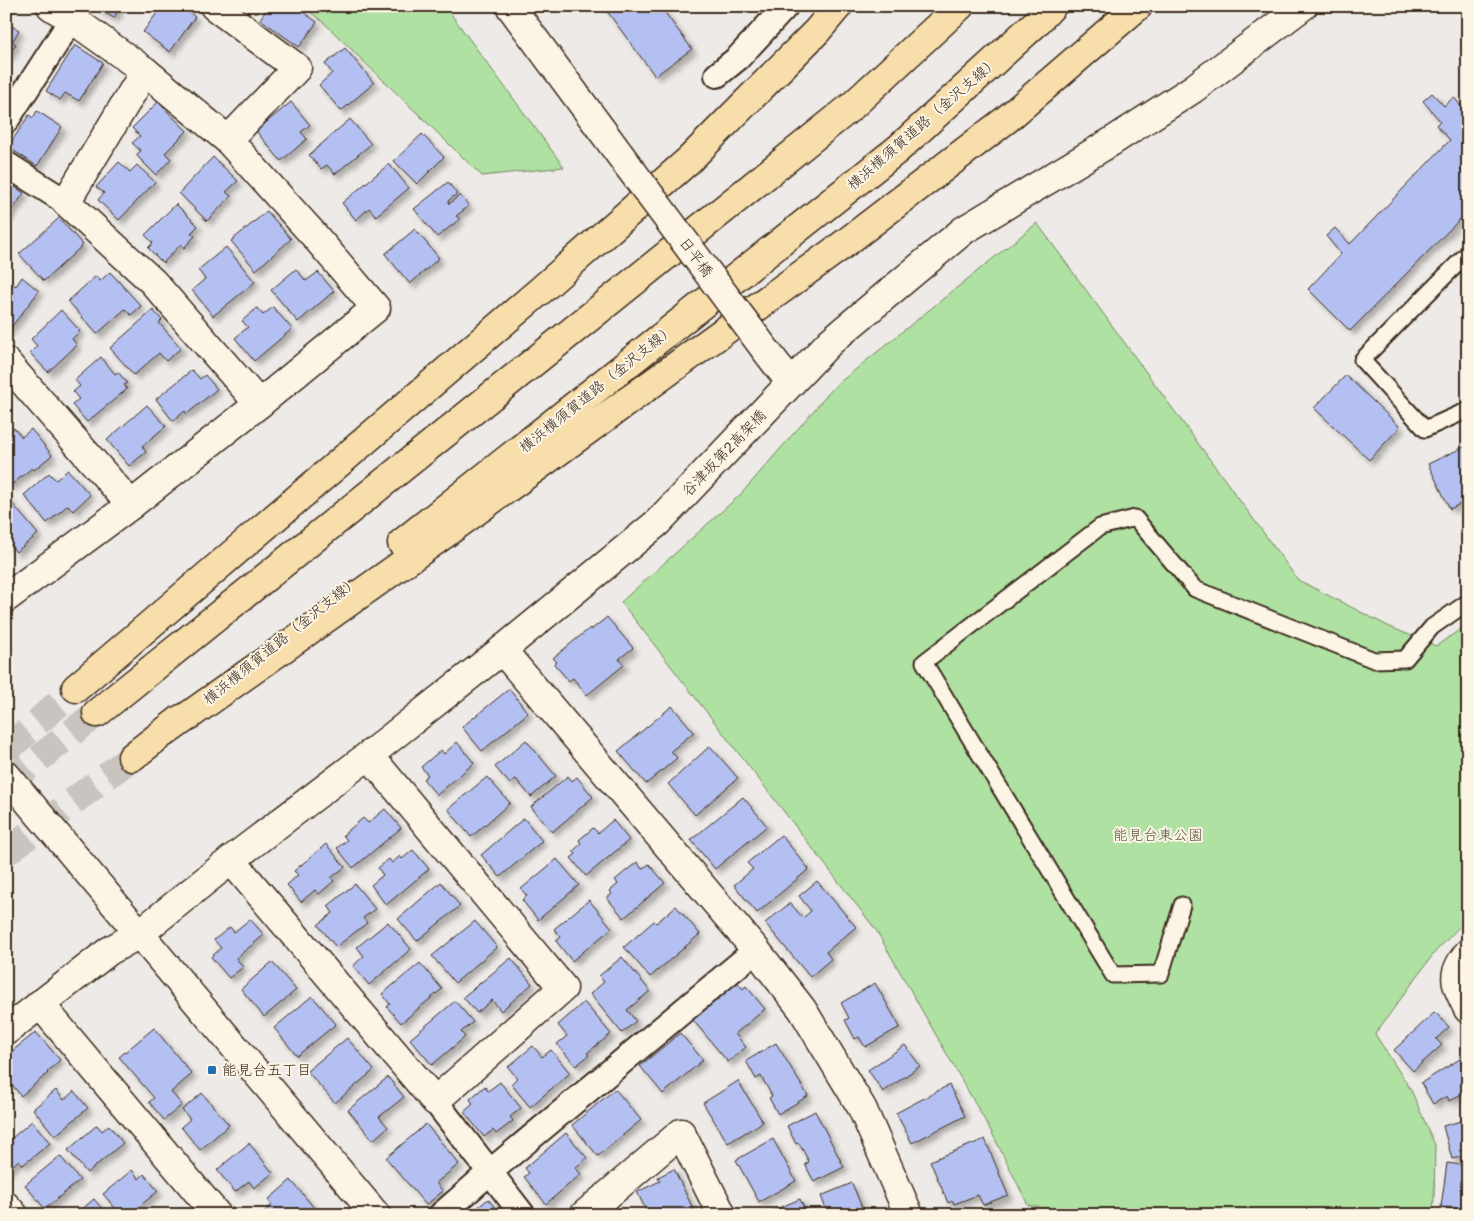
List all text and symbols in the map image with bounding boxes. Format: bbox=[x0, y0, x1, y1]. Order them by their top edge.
street label: 横浜横須賀道路（金沢支線） bbox=[842, 51, 1002, 194]
street label: 日平橋 bbox=[675, 232, 718, 280]
street label: 横浜横須賀道路（金沢支線） bbox=[514, 318, 678, 456]
street label: 谷津坂第2高架橋 bbox=[677, 405, 770, 500]
street label: 横浜横須賀道路（金沢支線） bbox=[198, 570, 362, 708]
park label: 能見台東公園 bbox=[1113, 824, 1203, 844]
place label: 能見台五丁目 bbox=[222, 1059, 312, 1079]
marker: 能見台五丁目 bbox=[206, 1064, 218, 1076]

